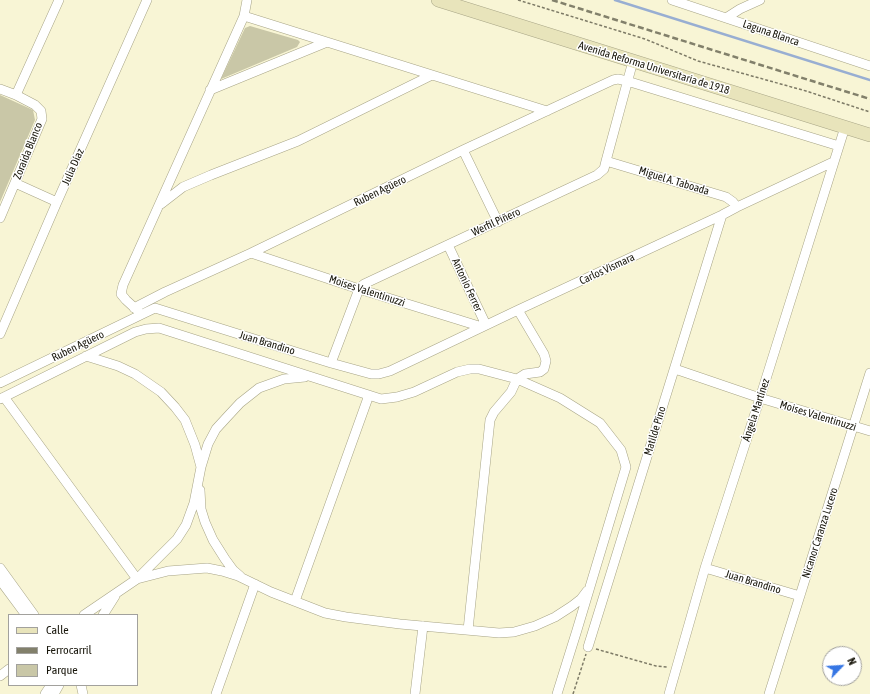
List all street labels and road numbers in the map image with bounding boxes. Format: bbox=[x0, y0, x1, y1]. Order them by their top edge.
street label: Laguna Blanca bbox=[741, 17, 801, 49]
street label: Avenida Reforma Universitaria de 1918 bbox=[577, 39, 731, 97]
street label: Zoraida Blanco bbox=[11, 121, 45, 181]
street label: Julia Díaz bbox=[59, 147, 87, 187]
street label: Miguel A. Taboada bbox=[637, 164, 711, 198]
street label: Ruben Agüero bbox=[352, 173, 408, 209]
street label: Werfil Piñero bbox=[470, 205, 522, 239]
street label: Carlos Vismara bbox=[577, 250, 637, 288]
street label: Antonio Ferrer bbox=[449, 256, 485, 314]
street label: Moises Valentinuzzi bbox=[327, 272, 407, 310]
street label: Ruben Agüero bbox=[50, 328, 106, 364]
street label: Juan Brandino bbox=[237, 328, 297, 358]
street label: Ángela Martínez bbox=[740, 377, 772, 443]
street label: Moises Valentinuzzi bbox=[778, 398, 858, 434]
street label: Matilde Pino bbox=[641, 405, 669, 457]
street label: Nicanor Caranza Lucero bbox=[799, 486, 841, 580]
street label: Juan Brandino bbox=[723, 567, 783, 597]

